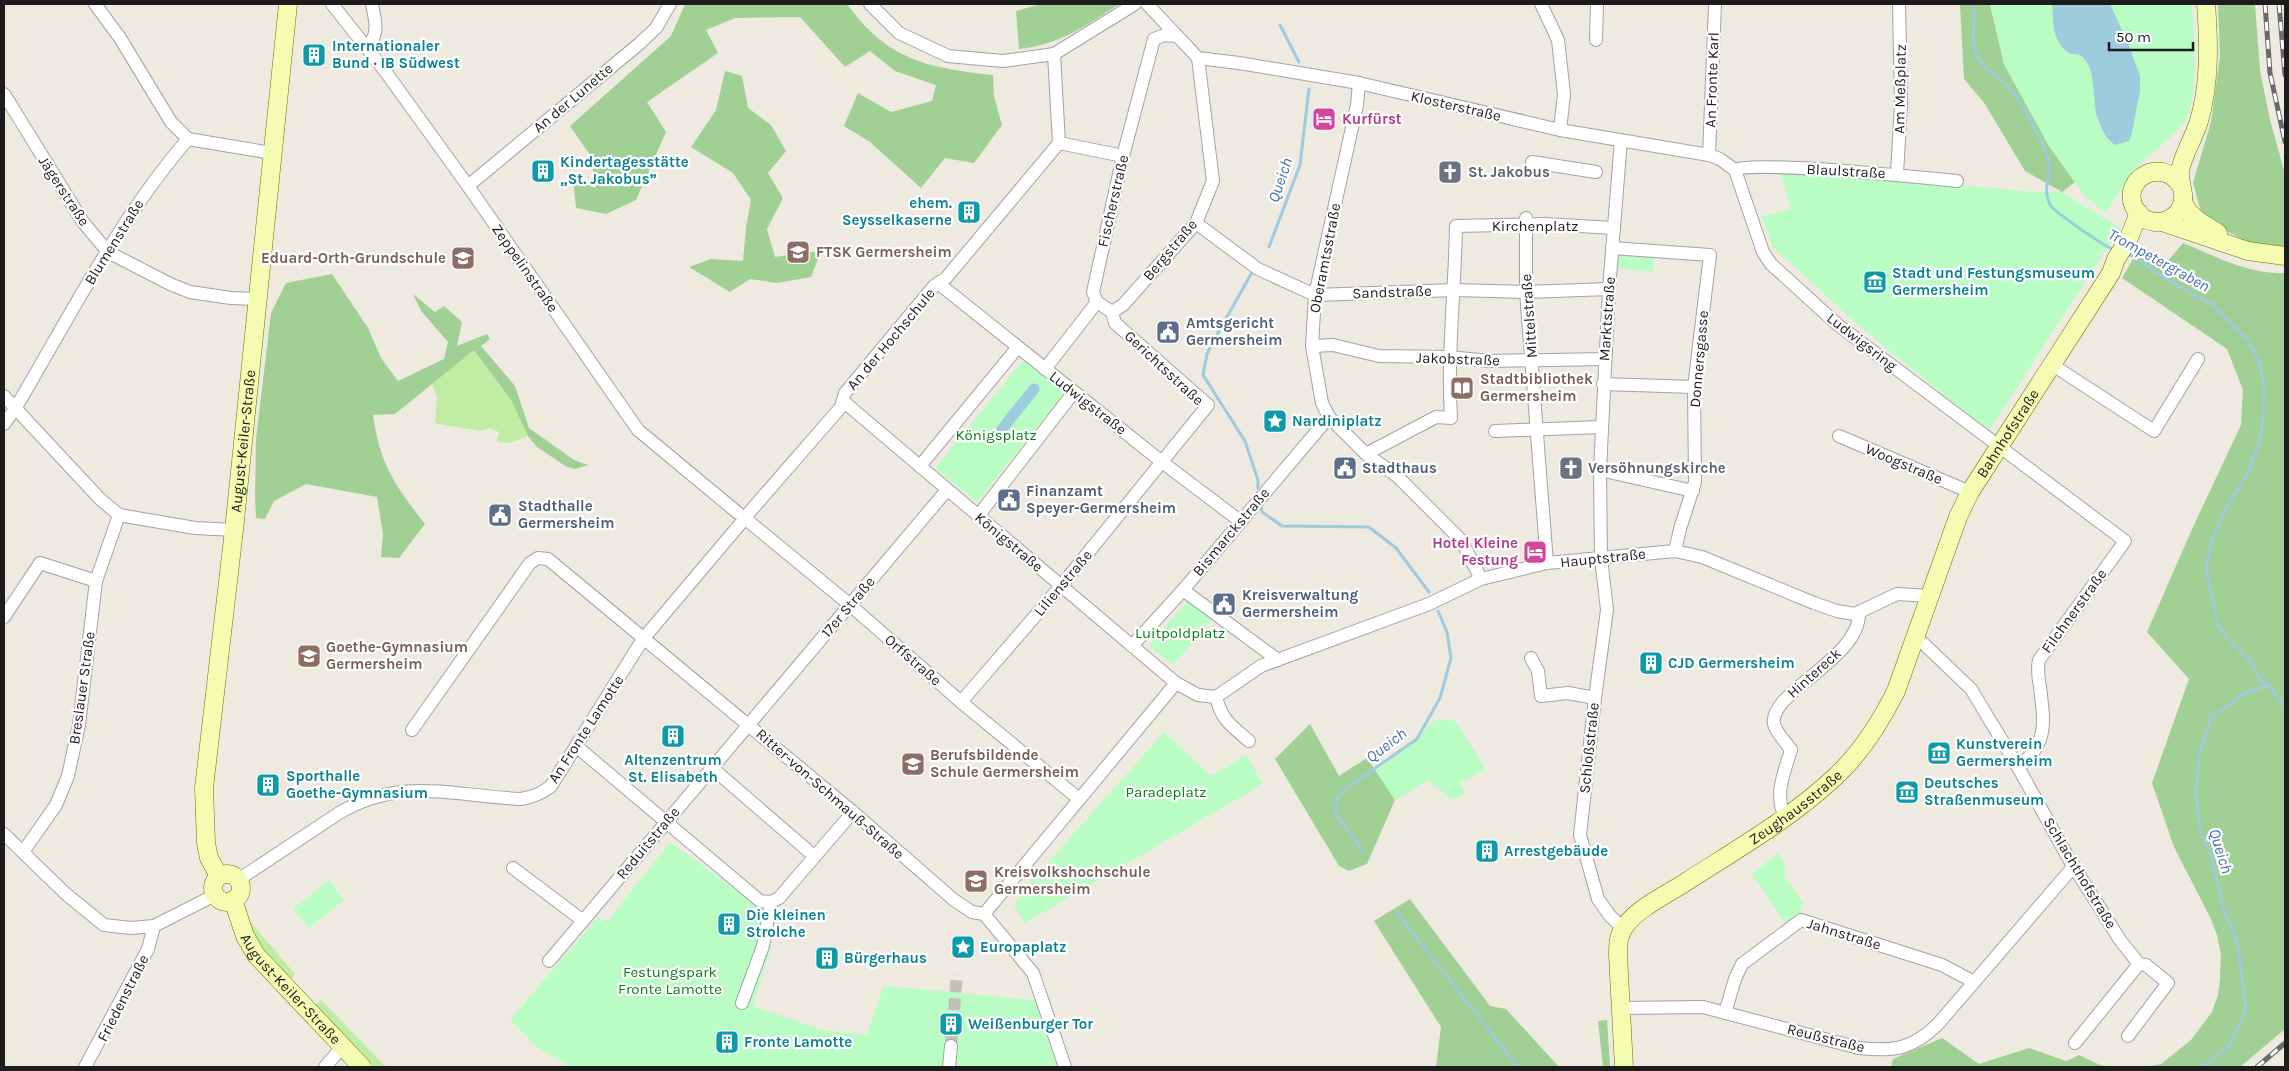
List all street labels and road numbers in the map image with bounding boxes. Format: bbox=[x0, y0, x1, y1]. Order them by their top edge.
street label: An Fronte Karl bbox=[1701, 32, 1723, 128]
street label: Am Meßplatz bbox=[1890, 44, 1910, 134]
street label: An der Lunette bbox=[529, 59, 617, 137]
street label: Klosterstraße bbox=[1409, 87, 1503, 125]
street label: Jägerstraße bbox=[35, 153, 93, 229]
street label: Fischerstraße bbox=[1094, 153, 1132, 249]
street label: Blaulstraße bbox=[1806, 160, 1886, 182]
street label: Blumenstraße bbox=[81, 196, 147, 288]
street label: Oberamtsstraße bbox=[1306, 201, 1344, 315]
street label: Bergstraße bbox=[1139, 216, 1201, 284]
street label: Kirchenplatz bbox=[1492, 217, 1578, 235]
street label: Zeppelinstraße bbox=[488, 220, 562, 316]
street label: Mittelstraße bbox=[1517, 273, 1541, 359]
street label: Marktstraße bbox=[1595, 276, 1619, 362]
street label: Sandstraße bbox=[1352, 282, 1432, 302]
street label: An der Hochschule bbox=[843, 284, 939, 394]
street label: Ludwigsring bbox=[1823, 309, 1901, 375]
street label: Donnersgasse bbox=[1686, 310, 1712, 408]
street label: Gerichtsstraße bbox=[1121, 327, 1207, 409]
street label: Jakobstraße bbox=[1416, 349, 1500, 369]
street label: Ludwigstraße bbox=[1046, 367, 1130, 439]
street label: August-Keiler-Straße bbox=[227, 369, 259, 513]
street label: Bahnhofstraße bbox=[1973, 386, 2043, 481]
street label: Woogstraße bbox=[1863, 440, 1945, 488]
street label: Bismarckstraße bbox=[1189, 484, 1273, 580]
street label: Königstraße bbox=[971, 508, 1047, 576]
street label: Hauptstraße bbox=[1559, 545, 1647, 571]
street label: Lilienstraße bbox=[1030, 546, 1096, 620]
street label: Filchnerstraße bbox=[2037, 565, 2111, 657]
street label: 17er Straße bbox=[817, 573, 879, 641]
street label: Breslauer Straße bbox=[65, 630, 99, 746]
street label: Orffstraße bbox=[881, 631, 945, 689]
street label: Hintereck bbox=[1783, 644, 1845, 702]
street label: An Fronte Lamotte bbox=[544, 672, 628, 786]
street label: Schloßstraße bbox=[1575, 702, 1603, 794]
street label: Ritter-von-Schmauß-Straße bbox=[752, 725, 908, 863]
street label: Zeughausstraße bbox=[1746, 766, 1846, 848]
street label: Reduitstraße bbox=[612, 803, 684, 883]
street label: Schlachthofstraße bbox=[2040, 814, 2120, 932]
street label: Jahnstraße bbox=[1805, 914, 1883, 954]
street label: August-Keiler-Straße bbox=[236, 930, 345, 1048]
street label: Friedenstraße bbox=[93, 951, 153, 1045]
street label: Reußstraße bbox=[1785, 1020, 1867, 1056]

